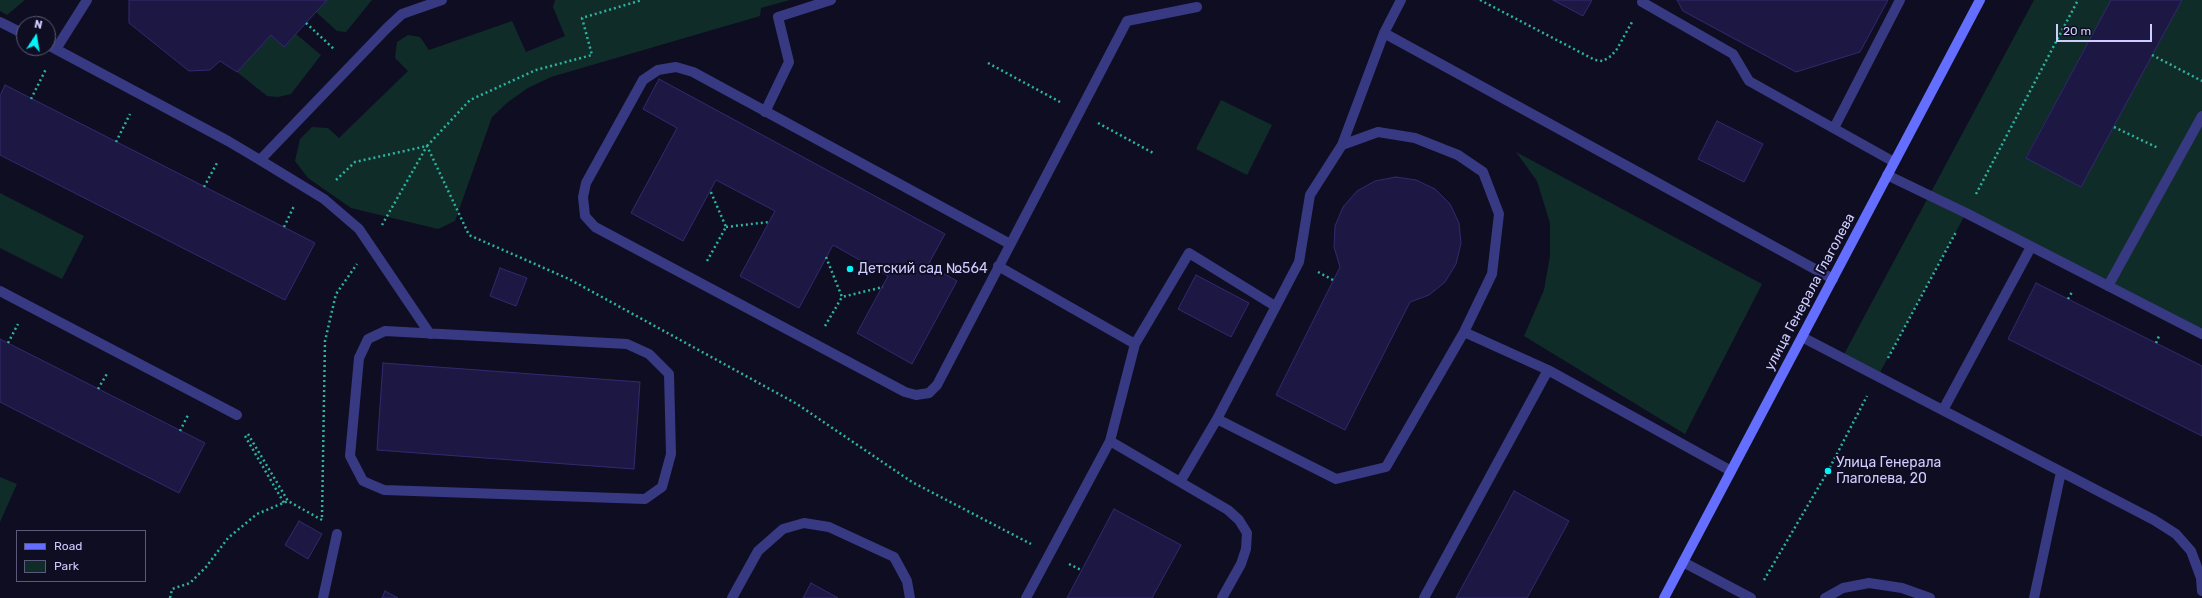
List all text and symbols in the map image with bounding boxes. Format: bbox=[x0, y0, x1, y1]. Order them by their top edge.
north arrow bbox=[16, 16, 56, 56]
scale bar bbox=[2058, 16, 2154, 42]
text: N bbox=[33, 18, 44, 32]
text: 20 m bbox=[2063, 24, 2091, 38]
street label: улица Генерала Глаголева bbox=[1761, 211, 1859, 373]
place label: Детский сад №564 bbox=[858, 261, 988, 277]
marker: Детский сад №564 bbox=[845, 264, 855, 274]
place label: Улица Генерала Глаголева, 20 bbox=[1836, 455, 1941, 488]
marker: Улица Генерала Глаголева, 20 bbox=[1823, 466, 1833, 476]
legend bbox=[16, 530, 146, 582]
text: Road bbox=[54, 539, 82, 553]
text: Park bbox=[54, 559, 79, 573]

